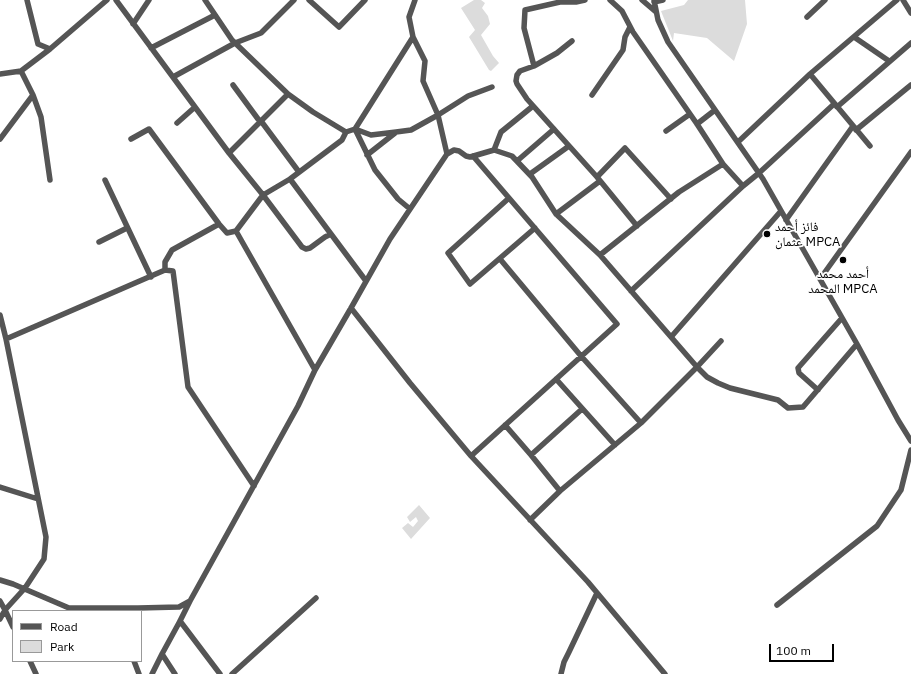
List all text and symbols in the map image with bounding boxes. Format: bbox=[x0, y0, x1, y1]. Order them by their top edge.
place label: فائز أحمد عثمان MPCA bbox=[775, 219, 840, 250]
marker: فائز أحمد عثمان MPCA bbox=[762, 229, 772, 239]
marker: أحمد محمد المحمد MPCA bbox=[838, 255, 848, 265]
place label: أحمد محمد المحمد MPCA bbox=[808, 266, 878, 297]
legend bbox=[12, 610, 142, 662]
text: Road bbox=[50, 619, 78, 634]
scale bar bbox=[771, 636, 836, 662]
text: Park bbox=[50, 639, 74, 654]
text: 100 m bbox=[776, 643, 811, 658]

